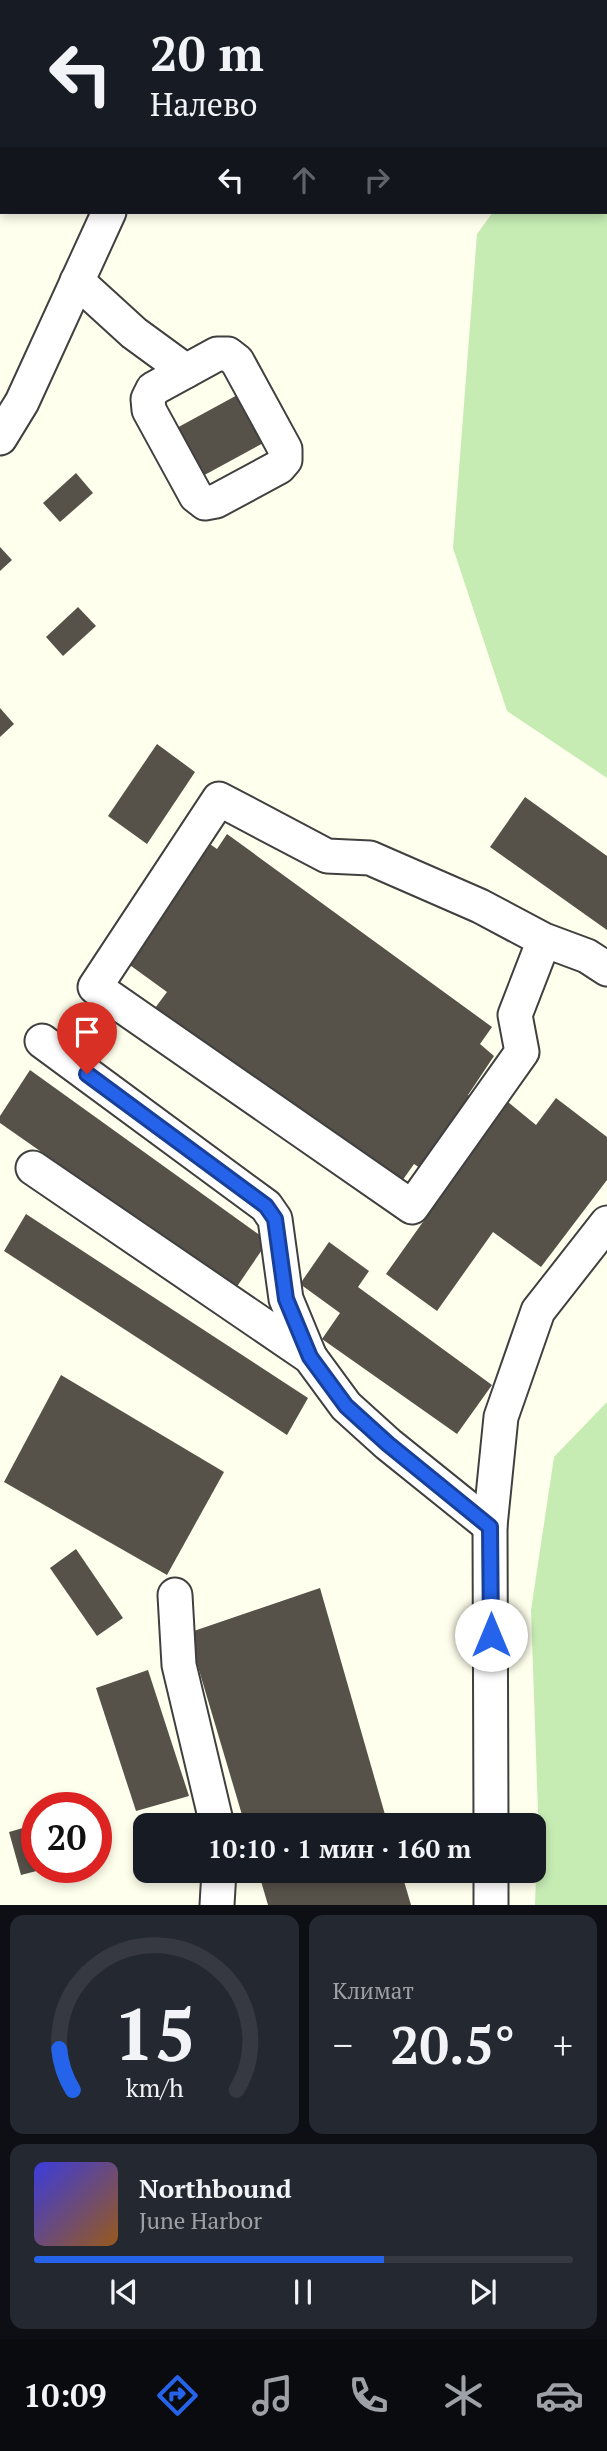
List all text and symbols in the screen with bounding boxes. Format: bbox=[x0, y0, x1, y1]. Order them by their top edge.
text: 20 m bbox=[150, 20, 264, 85]
icon: left bbox=[35, 28, 126, 119]
text: Налево bbox=[150, 83, 258, 125]
icon: left bbox=[212, 161, 250, 199]
icon: ahead bbox=[285, 161, 323, 199]
icon: right bbox=[358, 161, 396, 199]
pin bbox=[57, 1002, 117, 1074]
icon: arrive bbox=[68, 1013, 106, 1051]
position arrow bbox=[454, 1598, 528, 1672]
speed limit sign: 20 bbox=[21, 1792, 112, 1883]
text: 10:10 · 1 мин · 160 m bbox=[208, 1831, 471, 1865]
text: Климат bbox=[333, 1975, 414, 2006]
text: 15 bbox=[113, 1985, 195, 2082]
text: 20.5° bbox=[390, 2010, 515, 2079]
text: − bbox=[333, 2020, 353, 2070]
text: + bbox=[553, 2020, 573, 2070]
text: km/h bbox=[125, 2071, 183, 2104]
text: Northbound bbox=[139, 2171, 292, 2205]
text: June Harbor bbox=[139, 2205, 262, 2236]
icon: previous bbox=[105, 2273, 143, 2311]
icon: pause bbox=[284, 2273, 322, 2311]
icon: next bbox=[464, 2273, 502, 2311]
icon: directions bbox=[153, 2371, 202, 2420]
icon: music bbox=[248, 2371, 297, 2420]
icon: phone bbox=[344, 2371, 393, 2420]
icon: climate bbox=[439, 2371, 488, 2420]
icon: car bbox=[535, 2371, 584, 2420]
text: 10:09 bbox=[23, 2374, 107, 2416]

